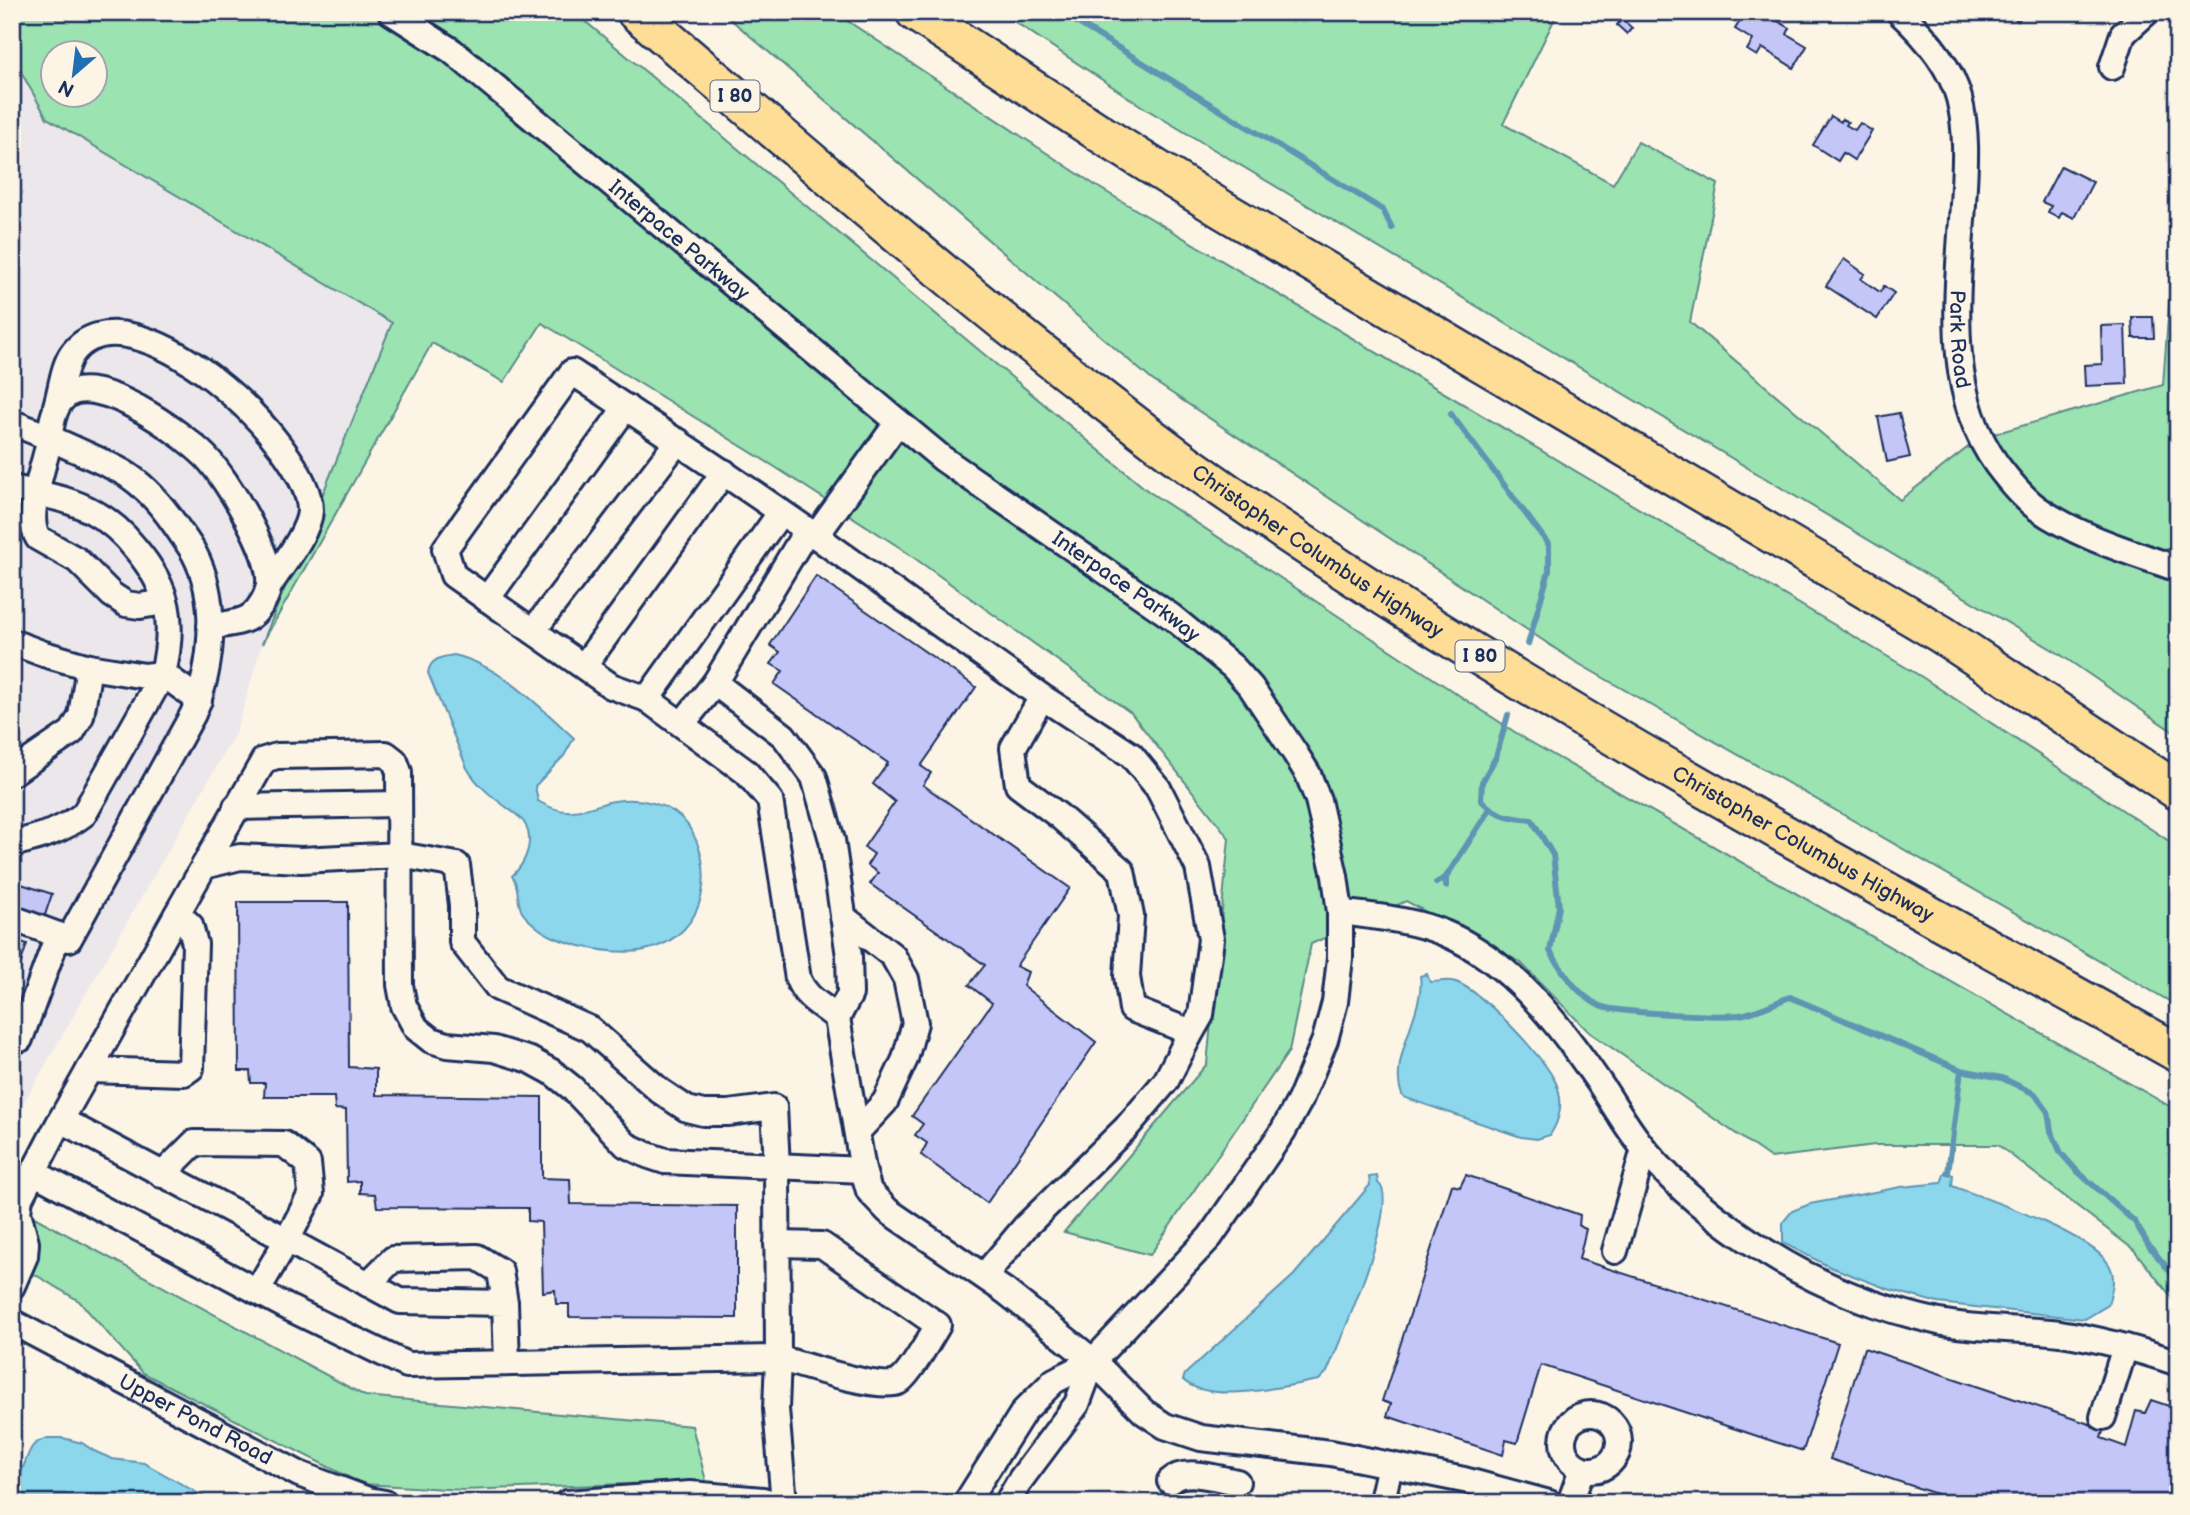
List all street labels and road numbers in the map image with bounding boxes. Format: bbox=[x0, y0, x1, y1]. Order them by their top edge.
road number: I 80 bbox=[710, 80, 760, 111]
street label: Interpace Parkway bbox=[604, 174, 755, 306]
street label: Park Road bbox=[1945, 289, 1976, 390]
street label: Christopher Columbus Highway bbox=[1187, 459, 1448, 643]
street label: Interpace Parkway bbox=[1048, 526, 1205, 648]
road number: I 80 bbox=[1456, 640, 1504, 671]
street label: Christopher Columbus Highway bbox=[1668, 760, 1939, 928]
street label: Upper Pond Road bbox=[115, 1368, 277, 1470]

